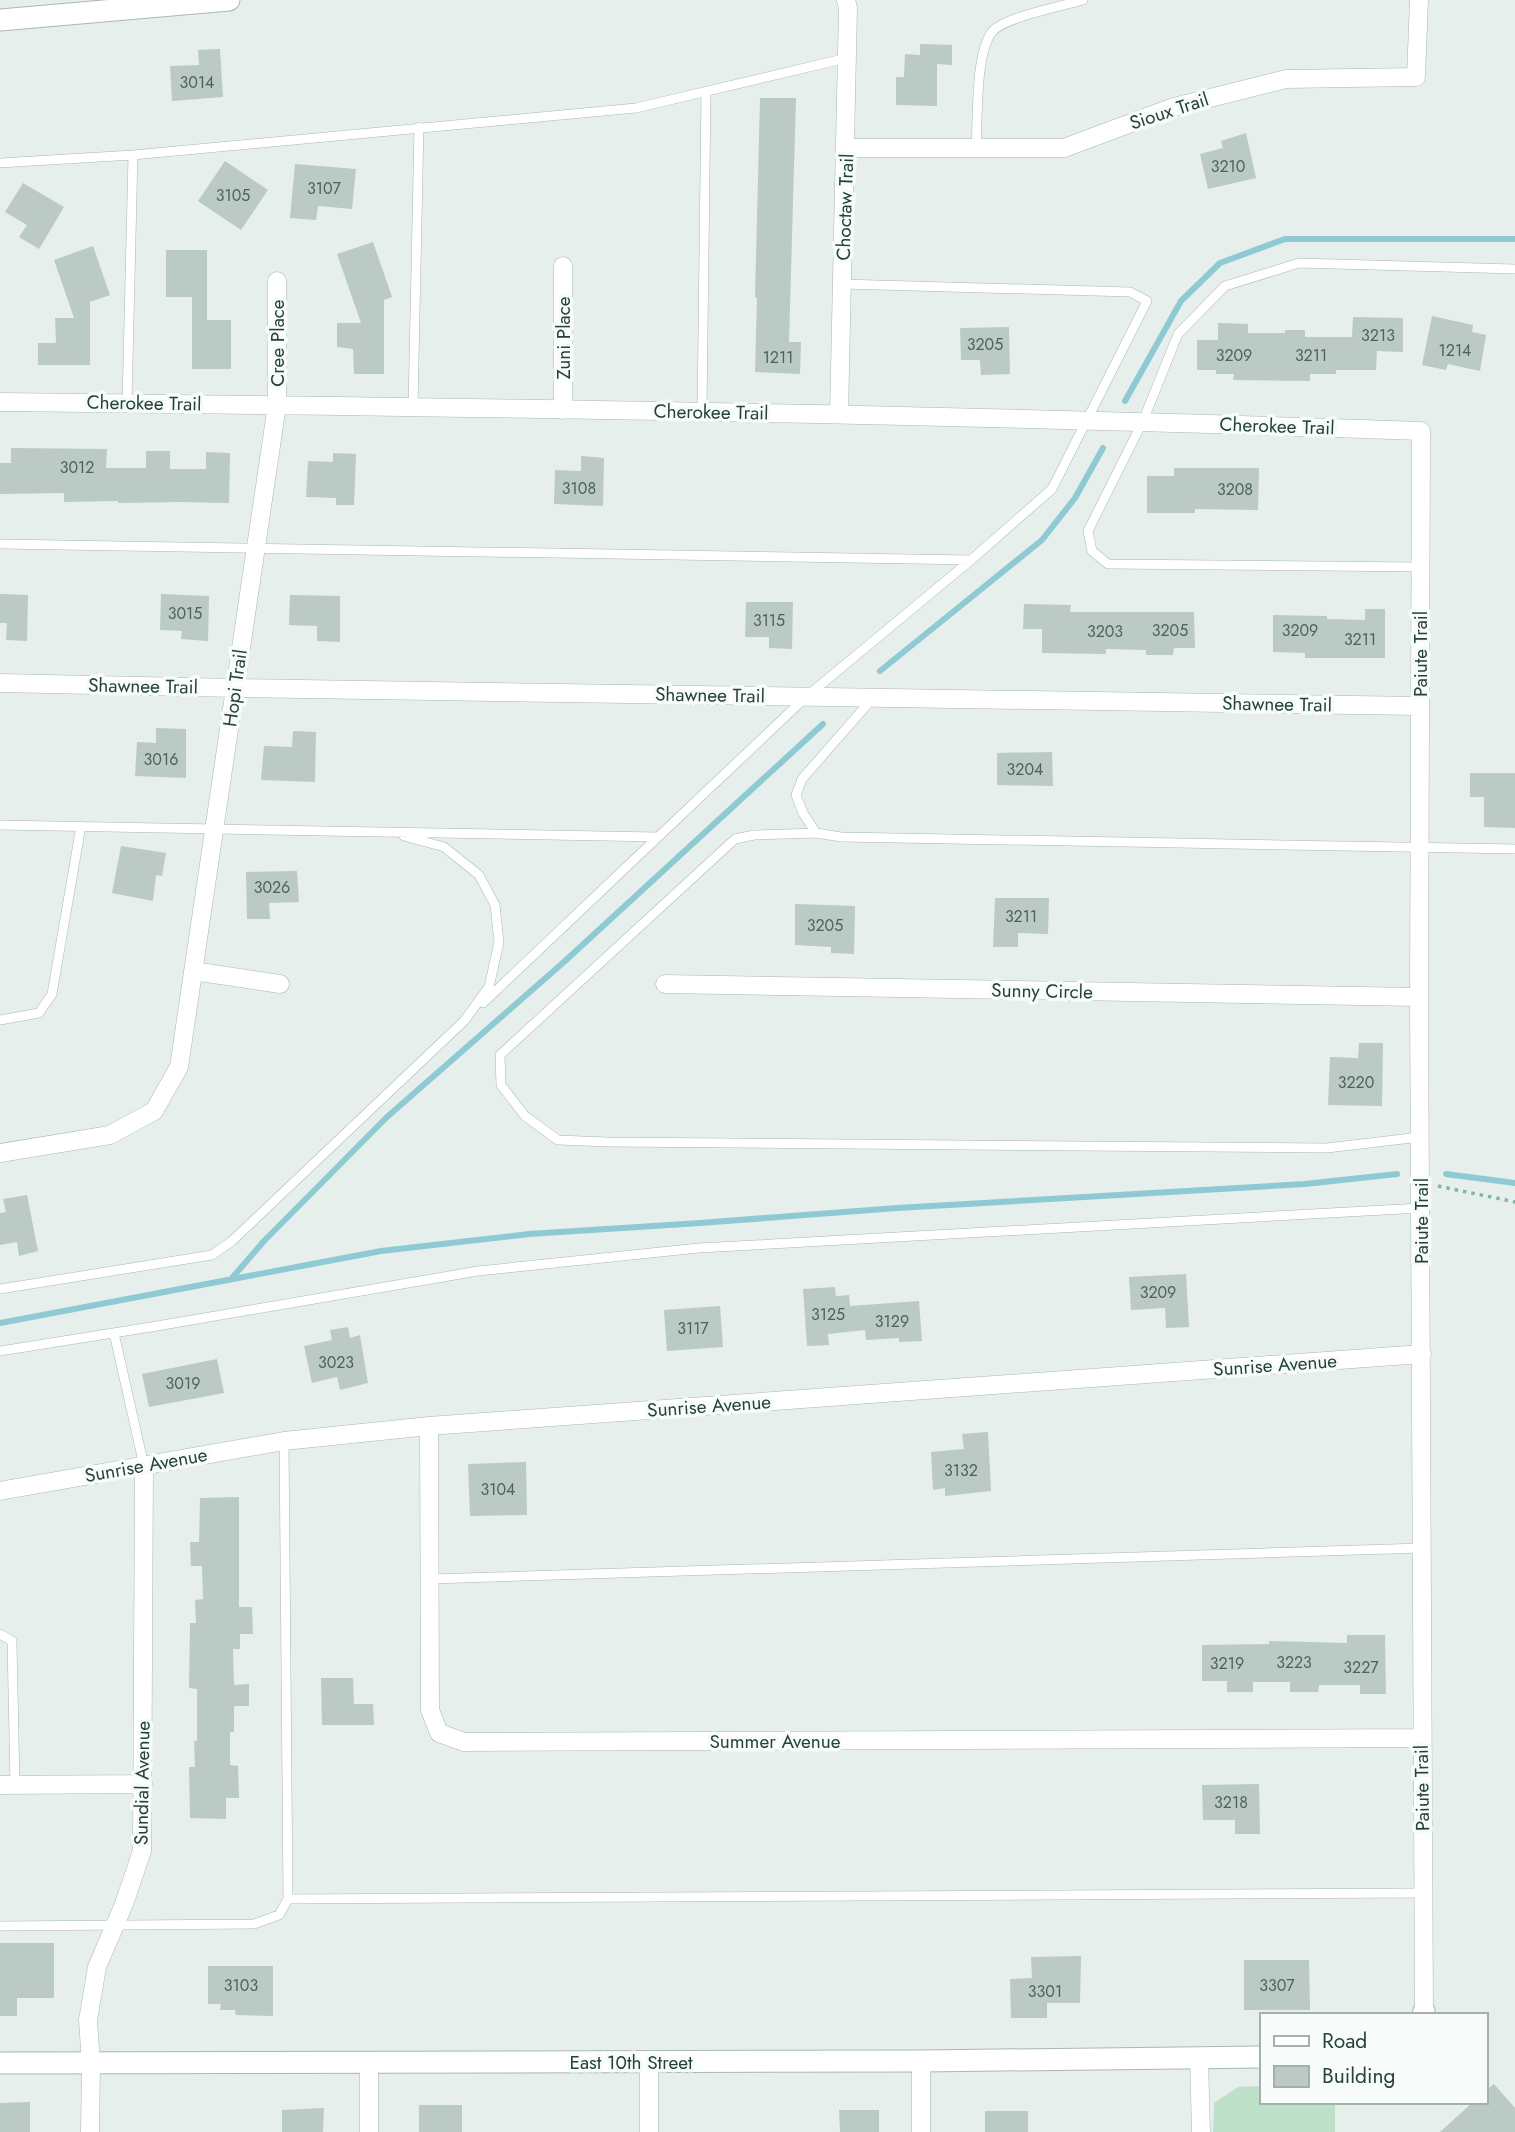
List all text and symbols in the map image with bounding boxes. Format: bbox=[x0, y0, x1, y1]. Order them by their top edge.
house number: 3014 bbox=[180, 71, 214, 94]
street label: Sioux Trail bbox=[1126, 86, 1212, 136]
street label: Choctaw Trail bbox=[830, 153, 860, 261]
house number: 3210 bbox=[1211, 155, 1245, 178]
house number: 3107 bbox=[307, 177, 342, 200]
house number: 3105 bbox=[216, 184, 250, 207]
street label: Zuni Place bbox=[550, 296, 577, 380]
street label: Cree Place bbox=[264, 299, 291, 387]
house number: 3213 bbox=[1361, 324, 1395, 347]
house number: 3205 bbox=[967, 333, 1003, 356]
house number: 1214 bbox=[1439, 339, 1471, 362]
house number: 3209 bbox=[1216, 344, 1252, 367]
house number: 3211 bbox=[1295, 344, 1327, 367]
house number: 1211 bbox=[763, 346, 793, 369]
street label: Cherokee Trail bbox=[86, 388, 202, 418]
street label: Cherokee Trail bbox=[653, 397, 769, 427]
street label: Cherokee Trail bbox=[1219, 411, 1335, 441]
house number: 3012 bbox=[60, 456, 94, 479]
house number: 3108 bbox=[562, 477, 596, 500]
house number: 3208 bbox=[1217, 478, 1253, 501]
house number: 3015 bbox=[168, 602, 202, 625]
house number: 3115 bbox=[753, 609, 785, 632]
street label: Paiute Trail bbox=[1407, 611, 1434, 697]
house number: 3205 bbox=[1152, 619, 1188, 642]
house number: 3209 bbox=[1282, 619, 1318, 642]
house number: 3203 bbox=[1087, 620, 1123, 643]
house number: 3211 bbox=[1344, 628, 1376, 651]
street label: Hopi Trail bbox=[216, 648, 254, 728]
street label: Shawnee Trail bbox=[88, 672, 198, 700]
street label: Shawnee Trail bbox=[655, 681, 765, 709]
street label: Shawnee Trail bbox=[1222, 690, 1332, 718]
house number: 3016 bbox=[144, 748, 178, 771]
house number: 3204 bbox=[1007, 758, 1043, 781]
house number: 3026 bbox=[254, 876, 290, 899]
house number: 3211 bbox=[1005, 905, 1037, 928]
house number: 3205 bbox=[807, 914, 843, 937]
street label: Sunny Circle bbox=[991, 977, 1093, 1005]
house number: 3220 bbox=[1338, 1071, 1374, 1094]
street label: Paiute Trail bbox=[1408, 1178, 1435, 1264]
house number: 3209 bbox=[1140, 1281, 1176, 1304]
house number: 3125 bbox=[811, 1303, 845, 1326]
house number: 3129 bbox=[875, 1310, 909, 1333]
house number: 3117 bbox=[677, 1317, 709, 1340]
street label: Sunrise Avenue bbox=[1212, 1347, 1338, 1383]
house number: 3023 bbox=[318, 1351, 354, 1374]
house number: 3019 bbox=[166, 1372, 200, 1395]
street label: Sunrise Avenue bbox=[646, 1388, 772, 1424]
street label: Sunrise Avenue bbox=[83, 1441, 210, 1489]
house number: 3132 bbox=[944, 1459, 978, 1482]
house number: 3104 bbox=[481, 1478, 515, 1501]
house number: 3223 bbox=[1276, 1651, 1312, 1674]
house number: 3219 bbox=[1210, 1652, 1244, 1675]
house number: 3227 bbox=[1343, 1656, 1379, 1679]
street label: Sundial Avenue bbox=[127, 1720, 157, 1845]
street label: Summer Avenue bbox=[709, 1728, 841, 1755]
street label: Paiute Trail bbox=[1408, 1745, 1436, 1831]
house number: 3218 bbox=[1214, 1791, 1248, 1814]
house number: 3103 bbox=[224, 1974, 258, 1997]
house number: 3307 bbox=[1259, 1974, 1295, 1997]
house number: 3301 bbox=[1028, 1980, 1062, 2003]
legend bbox=[1260, 2013, 1487, 2104]
text: Road bbox=[1322, 2026, 1367, 2056]
street label: East 10th Street bbox=[569, 2049, 693, 2076]
text: Building bbox=[1322, 2061, 1395, 2091]

